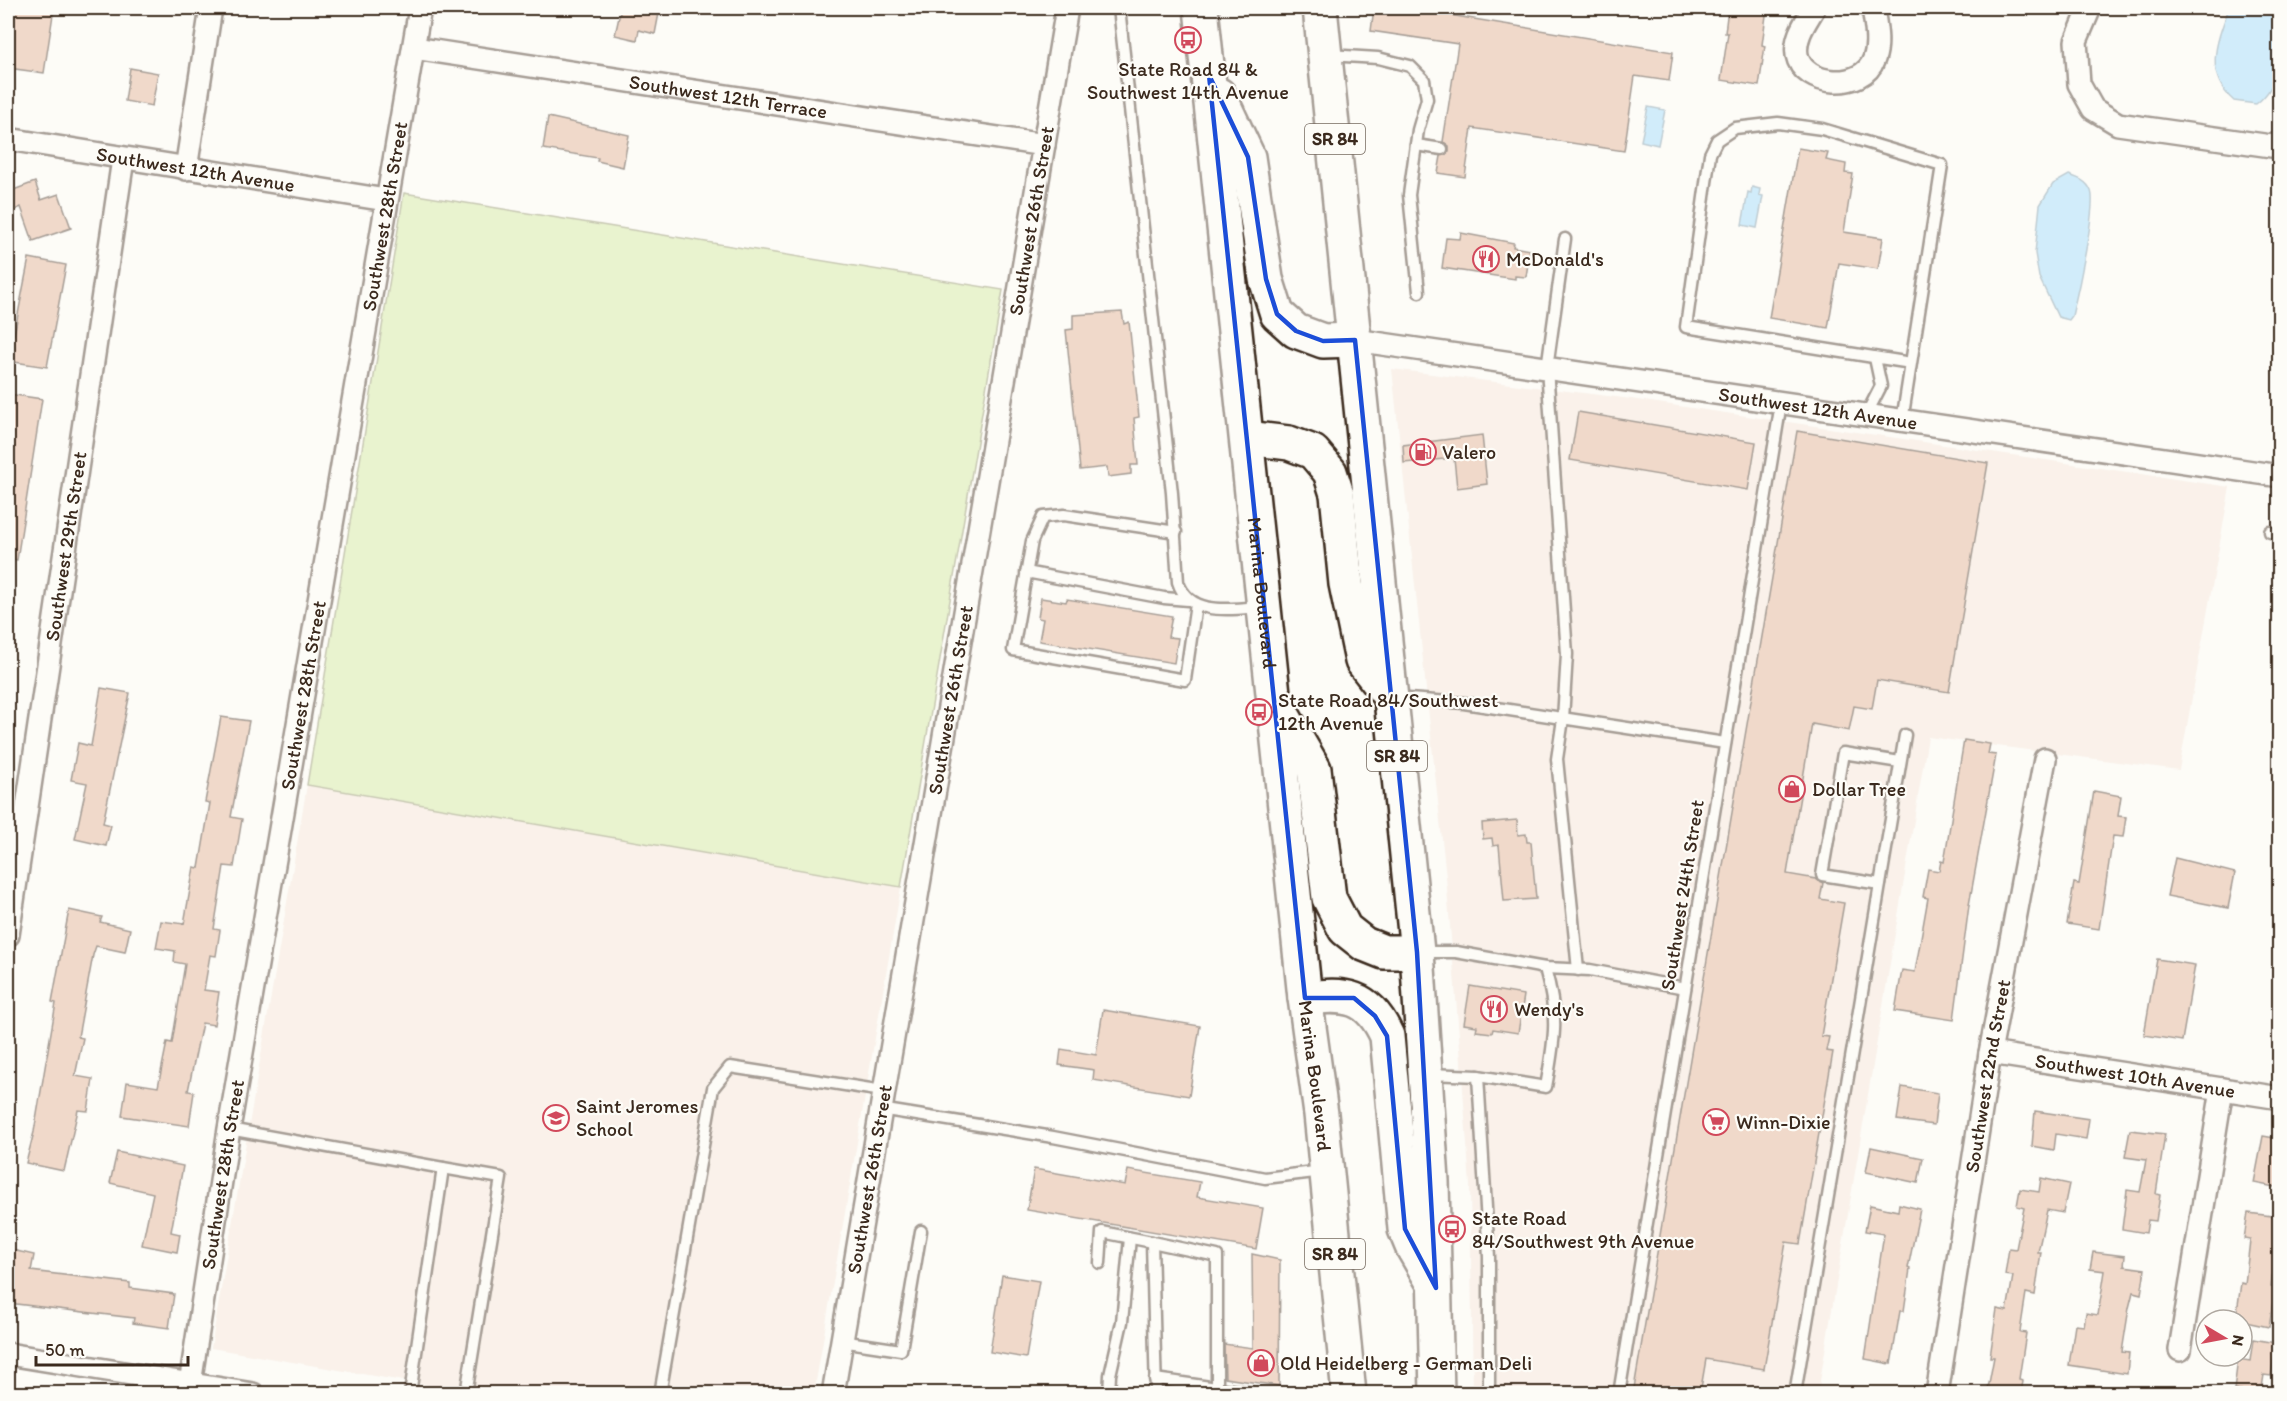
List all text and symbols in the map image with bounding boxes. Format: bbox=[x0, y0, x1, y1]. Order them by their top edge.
bus stop icon: State Road 84 & Southwest 14th Avenue bbox=[1173, 25, 1203, 55]
place label: State Road 84 & Southwest 14th Avenue bbox=[1087, 57, 1289, 104]
street label: Southwest 12th Terrace bbox=[628, 69, 829, 123]
street label: Southwest 28th Street bbox=[357, 120, 412, 313]
street label: Southwest 26th Street bbox=[1003, 124, 1059, 317]
road number: SR 84 bbox=[1305, 124, 1365, 154]
street label: Southwest 12th Avenue bbox=[95, 141, 296, 197]
restaurant icon: McDonald's bbox=[1471, 244, 1501, 274]
place label: McDonald's bbox=[1506, 247, 1604, 271]
street label: Southwest 12th Avenue bbox=[1717, 382, 1919, 435]
fuel station icon: Valero bbox=[1408, 437, 1438, 467]
place label: Valero bbox=[1442, 440, 1496, 464]
street label: Southwest 29th Street bbox=[40, 450, 92, 643]
street label: Marina Boulevard bbox=[1243, 516, 1282, 670]
street label: Southwest 28th Street bbox=[275, 599, 331, 792]
street label: Southwest 26th Street bbox=[922, 603, 978, 796]
place label: State Road 84/Southwest 12th Avenue bbox=[1278, 688, 1499, 735]
bus stop icon: State Road 84/Southwest 12th Avenue bbox=[1244, 697, 1274, 727]
road number: SR 84 bbox=[1367, 741, 1427, 771]
shop icon: Dollar Tree bbox=[1777, 774, 1807, 804]
place label: Dollar Tree bbox=[1812, 777, 1906, 801]
street label: Southwest 24th Street bbox=[1655, 798, 1709, 992]
street label: Southwest 22nd Street bbox=[1960, 977, 2016, 1174]
restaurant icon: Wendy's bbox=[1479, 994, 1509, 1024]
place label: Wendy's bbox=[1514, 997, 1584, 1021]
street label: Marina Boulevard bbox=[1293, 999, 1337, 1153]
street label: Southwest 10th Avenue bbox=[2033, 1048, 2237, 1103]
street label: Southwest 28th Street bbox=[196, 1078, 249, 1271]
street label: Southwest 26th Street bbox=[842, 1083, 897, 1275]
place label: Saint Jeromes School bbox=[576, 1094, 698, 1141]
school or university icon: Saint Jeromes School bbox=[541, 1103, 571, 1133]
supermarket icon: Winn-Dixie bbox=[1701, 1107, 1731, 1137]
place label: Winn-Dixie bbox=[1736, 1110, 1831, 1134]
place label: State Road 84/Southwest 9th Avenue bbox=[1472, 1206, 1694, 1253]
bus stop icon: State Road 84/Southwest 9th Avenue bbox=[1437, 1214, 1467, 1244]
road number: SR 84 bbox=[1305, 1239, 1365, 1269]
north arrow bbox=[2194, 1308, 2254, 1368]
scale bar bbox=[36, 1329, 188, 1367]
text: N bbox=[2228, 1334, 2249, 1347]
text: 50 m bbox=[45, 1339, 85, 1361]
shop icon: Old Heidelberg - German Deli bbox=[1246, 1348, 1276, 1378]
place label: Old Heidelberg - German Deli bbox=[1280, 1351, 1532, 1375]

